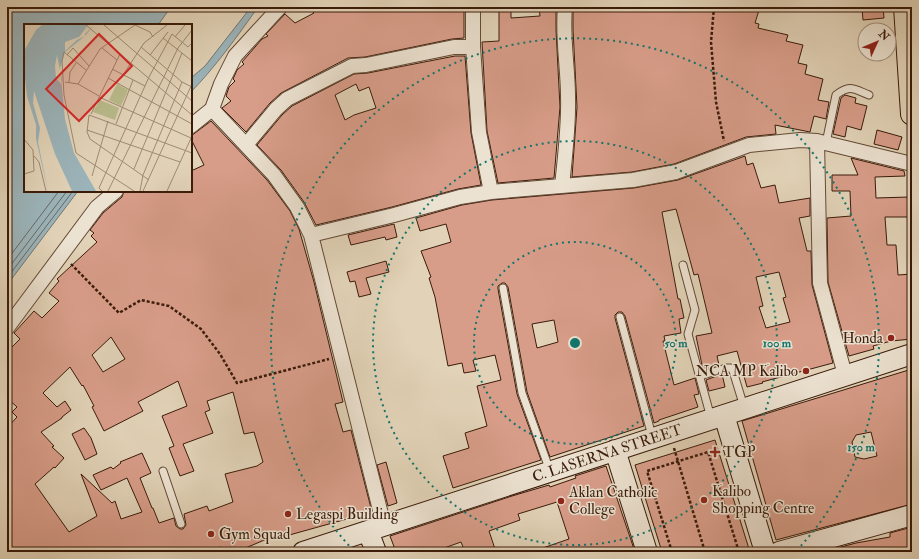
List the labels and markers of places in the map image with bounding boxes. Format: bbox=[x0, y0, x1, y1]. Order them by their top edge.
place label: Honda bbox=[842, 329, 884, 348]
marker: Honda bbox=[886, 333, 896, 343]
centre of rings bbox=[568, 336, 582, 350]
place label: NCA MP Kalibo bbox=[696, 362, 798, 381]
marker: NCA MP Kalibo bbox=[801, 366, 811, 376]
place label: TGP bbox=[723, 443, 756, 462]
marker: TGP bbox=[710, 447, 720, 457]
place label: Kalibo Shopping Centre bbox=[712, 482, 814, 519]
place label: Aklan Catholic College bbox=[568, 483, 657, 519]
marker: Kalibo Shopping Centre bbox=[699, 495, 709, 505]
marker: Aklan Catholic College bbox=[556, 496, 566, 506]
place label: Legaspi Building bbox=[296, 505, 399, 525]
marker: Legaspi Building bbox=[283, 509, 293, 519]
place label: Gym Squad bbox=[219, 525, 291, 544]
marker: Gym Squad bbox=[206, 529, 216, 539]

